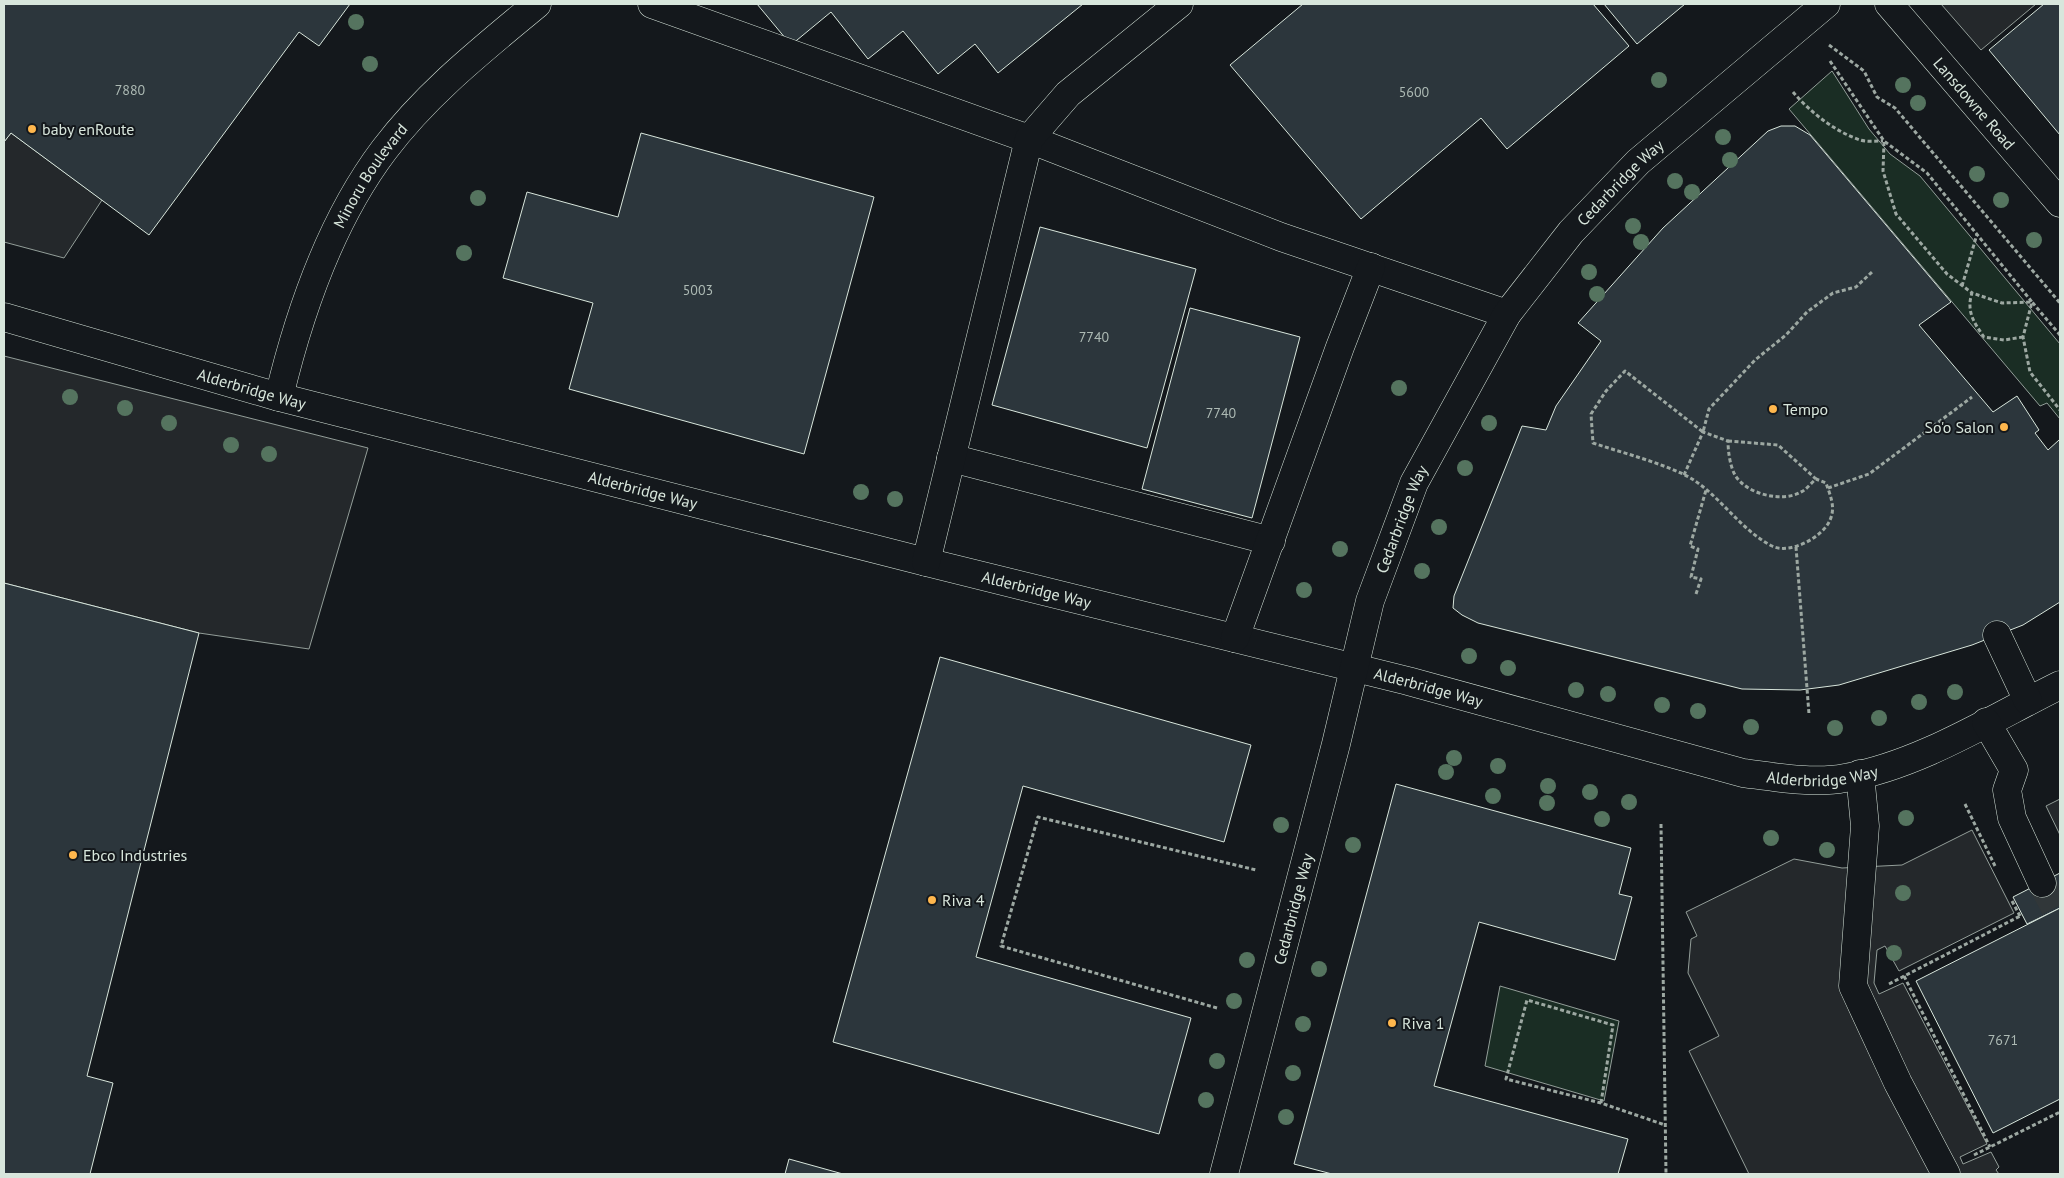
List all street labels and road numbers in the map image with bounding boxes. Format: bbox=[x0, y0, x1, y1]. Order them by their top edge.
street label: Lansdowne Road bbox=[1929, 53, 2020, 154]
street label: Minoru Boulevard bbox=[329, 119, 411, 231]
street label: Cedarbridge Way bbox=[1572, 135, 1668, 230]
street label: Alderbridge Way bbox=[195, 364, 309, 414]
street label: Cedarbridge Way bbox=[1371, 461, 1432, 576]
street label: Alderbridge Way bbox=[586, 466, 700, 513]
street label: Alderbridge Way bbox=[980, 566, 1094, 613]
street label: Alderbridge Way bbox=[1372, 663, 1486, 711]
street label: Alderbridge Way bbox=[1765, 761, 1881, 790]
street label: Cedarbridge Way bbox=[1269, 850, 1317, 967]

